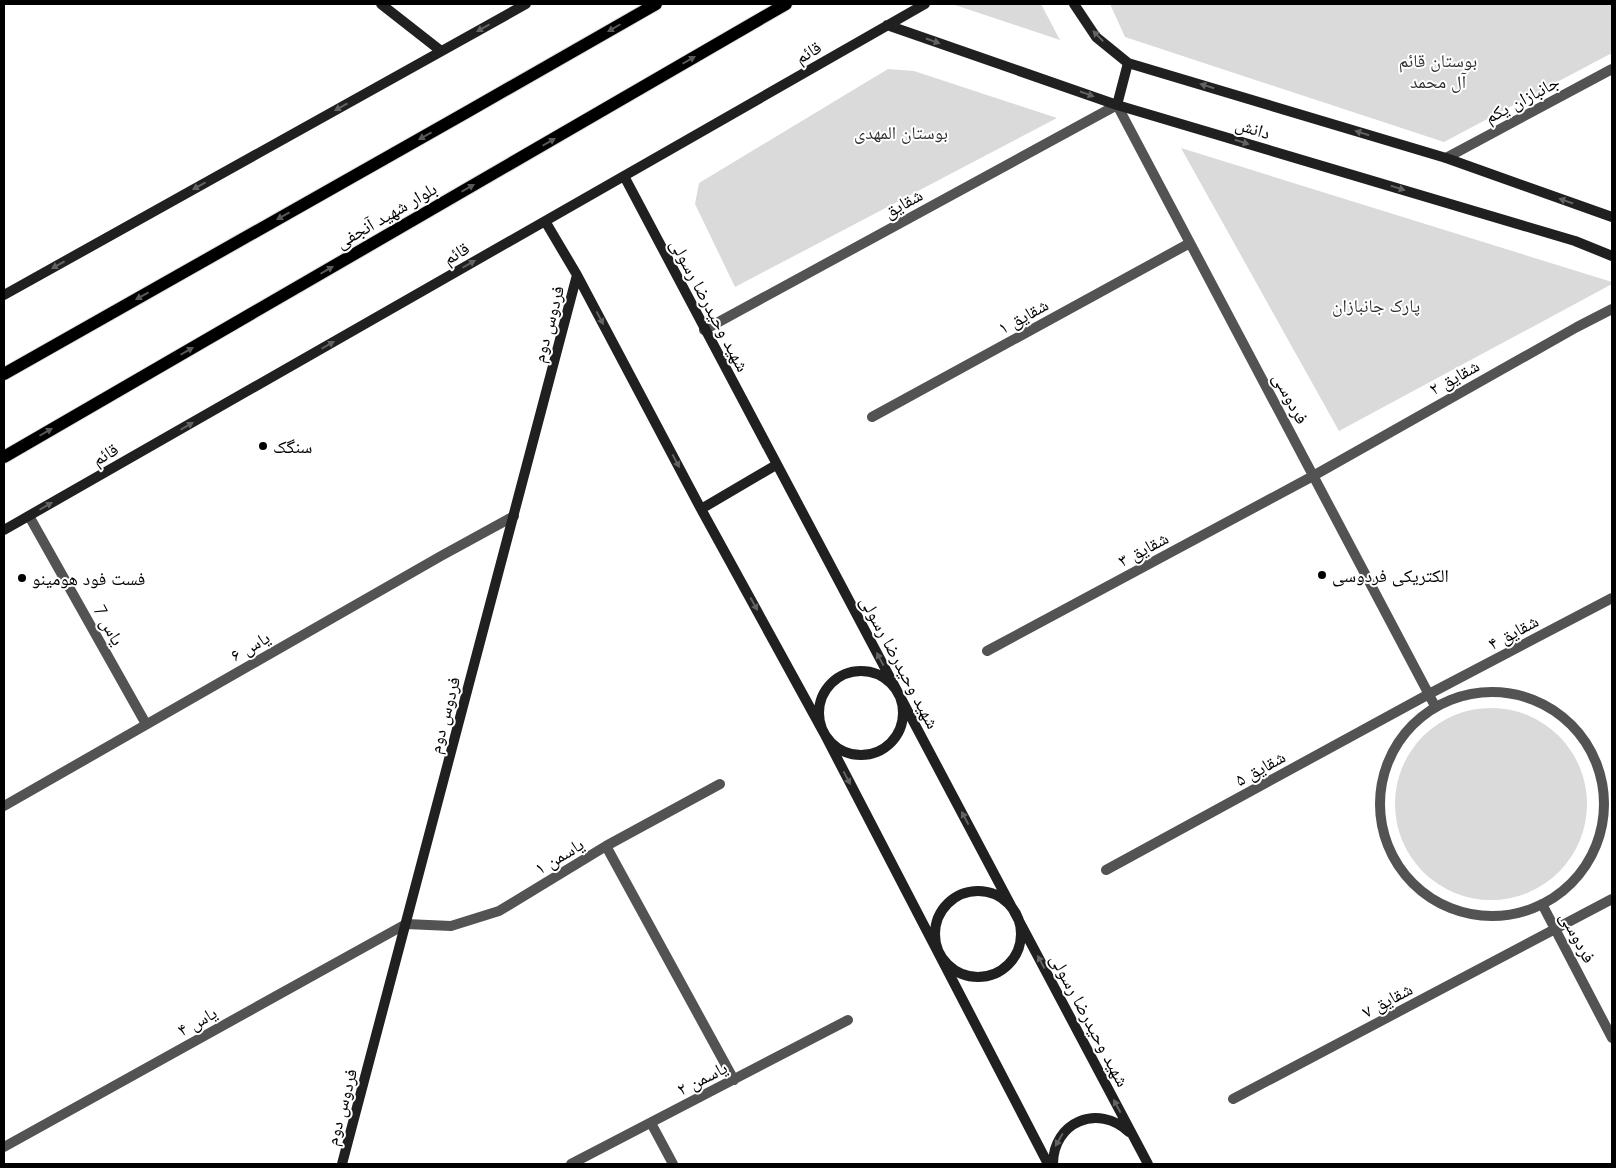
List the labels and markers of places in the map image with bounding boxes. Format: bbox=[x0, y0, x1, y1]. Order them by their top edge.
place label: سنگک bbox=[273, 435, 312, 458]
marker: سنگک bbox=[257, 440, 269, 452]
place label: الکتریکی فردوسی bbox=[1332, 564, 1449, 587]
place label: فست فود هومینو bbox=[32, 567, 145, 590]
marker: الکتریکی فردوسی bbox=[1316, 569, 1328, 581]
marker: فست فود هومینو bbox=[16, 572, 28, 584]

